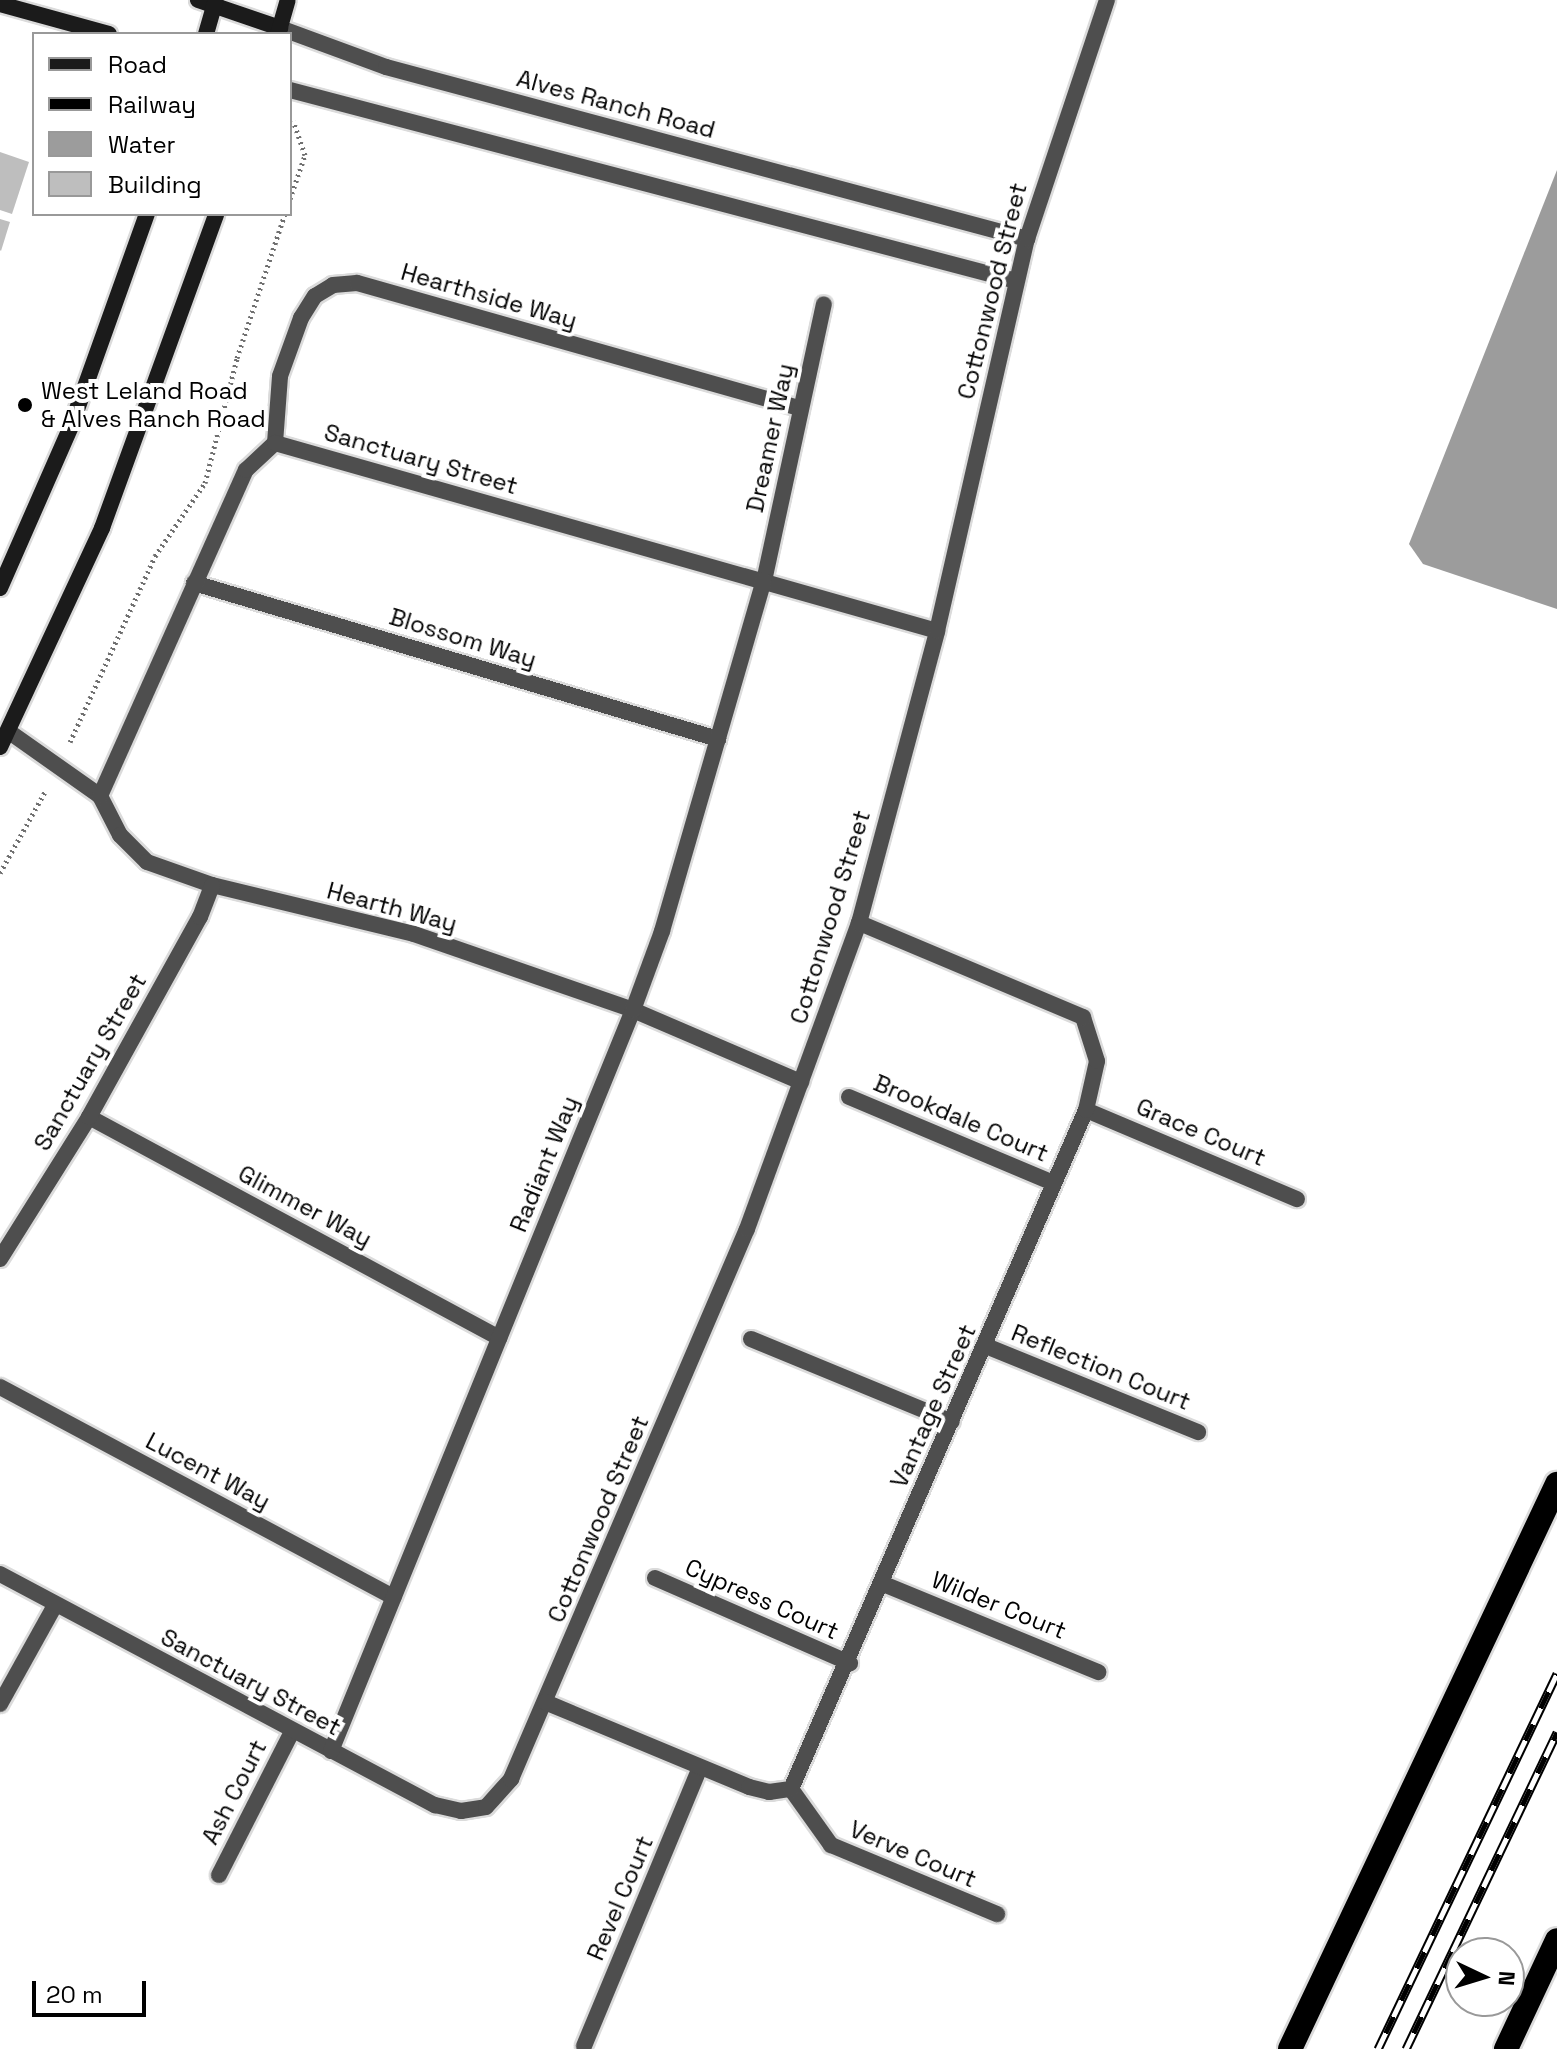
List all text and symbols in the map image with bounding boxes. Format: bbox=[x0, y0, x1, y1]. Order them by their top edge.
legend bbox=[32, 32, 292, 216]
text: Road bbox=[108, 49, 167, 80]
street label: Alves Ranch Road bbox=[514, 64, 718, 144]
text: Railway bbox=[108, 89, 196, 120]
text: Water bbox=[108, 129, 176, 160]
text: Building bbox=[108, 169, 202, 200]
street label: Cottonwood Street bbox=[951, 180, 1033, 402]
street label: Hearthside Way bbox=[398, 257, 580, 335]
street label: Dreamer Way bbox=[740, 361, 800, 515]
place label: West Leland Road & Alves Ranch Road bbox=[41, 377, 266, 433]
marker: West Leland Road & Alves Ranch Road bbox=[16, 396, 34, 414]
street label: Sanctuary Street bbox=[321, 418, 521, 500]
street label: Blossom Way bbox=[386, 602, 540, 674]
street label: Cottonwood Street bbox=[784, 807, 876, 1027]
street label: Hearth Way bbox=[324, 876, 460, 938]
street label: Sanctuary Street bbox=[28, 968, 152, 1156]
street label: Brookdale Court bbox=[869, 1068, 1053, 1168]
street label: Radiant Way bbox=[504, 1092, 584, 1236]
street label: Grace Court bbox=[1132, 1092, 1270, 1172]
street label: Glimmer Way bbox=[233, 1159, 377, 1253]
street label: Reflection Court bbox=[1007, 1318, 1195, 1416]
street label: Vantage Street bbox=[884, 1320, 982, 1492]
street label: Cottonwood Street bbox=[541, 1411, 655, 1627]
street label: Lucent Way bbox=[141, 1426, 275, 1516]
street label: Cypress Court bbox=[681, 1552, 843, 1646]
street label: Wilder Court bbox=[927, 1565, 1071, 1645]
street label: Sanctuary Street bbox=[156, 1622, 346, 1742]
street label: Ash Court bbox=[195, 1735, 273, 1849]
street label: Verve Court bbox=[845, 1814, 981, 1894]
street label: Revel Court bbox=[581, 1831, 659, 1965]
north arrow bbox=[1445, 1937, 1525, 2017]
scale bar bbox=[36, 1965, 150, 2015]
text: N bbox=[1492, 1970, 1521, 1987]
text: 20 m bbox=[46, 1979, 103, 2010]

